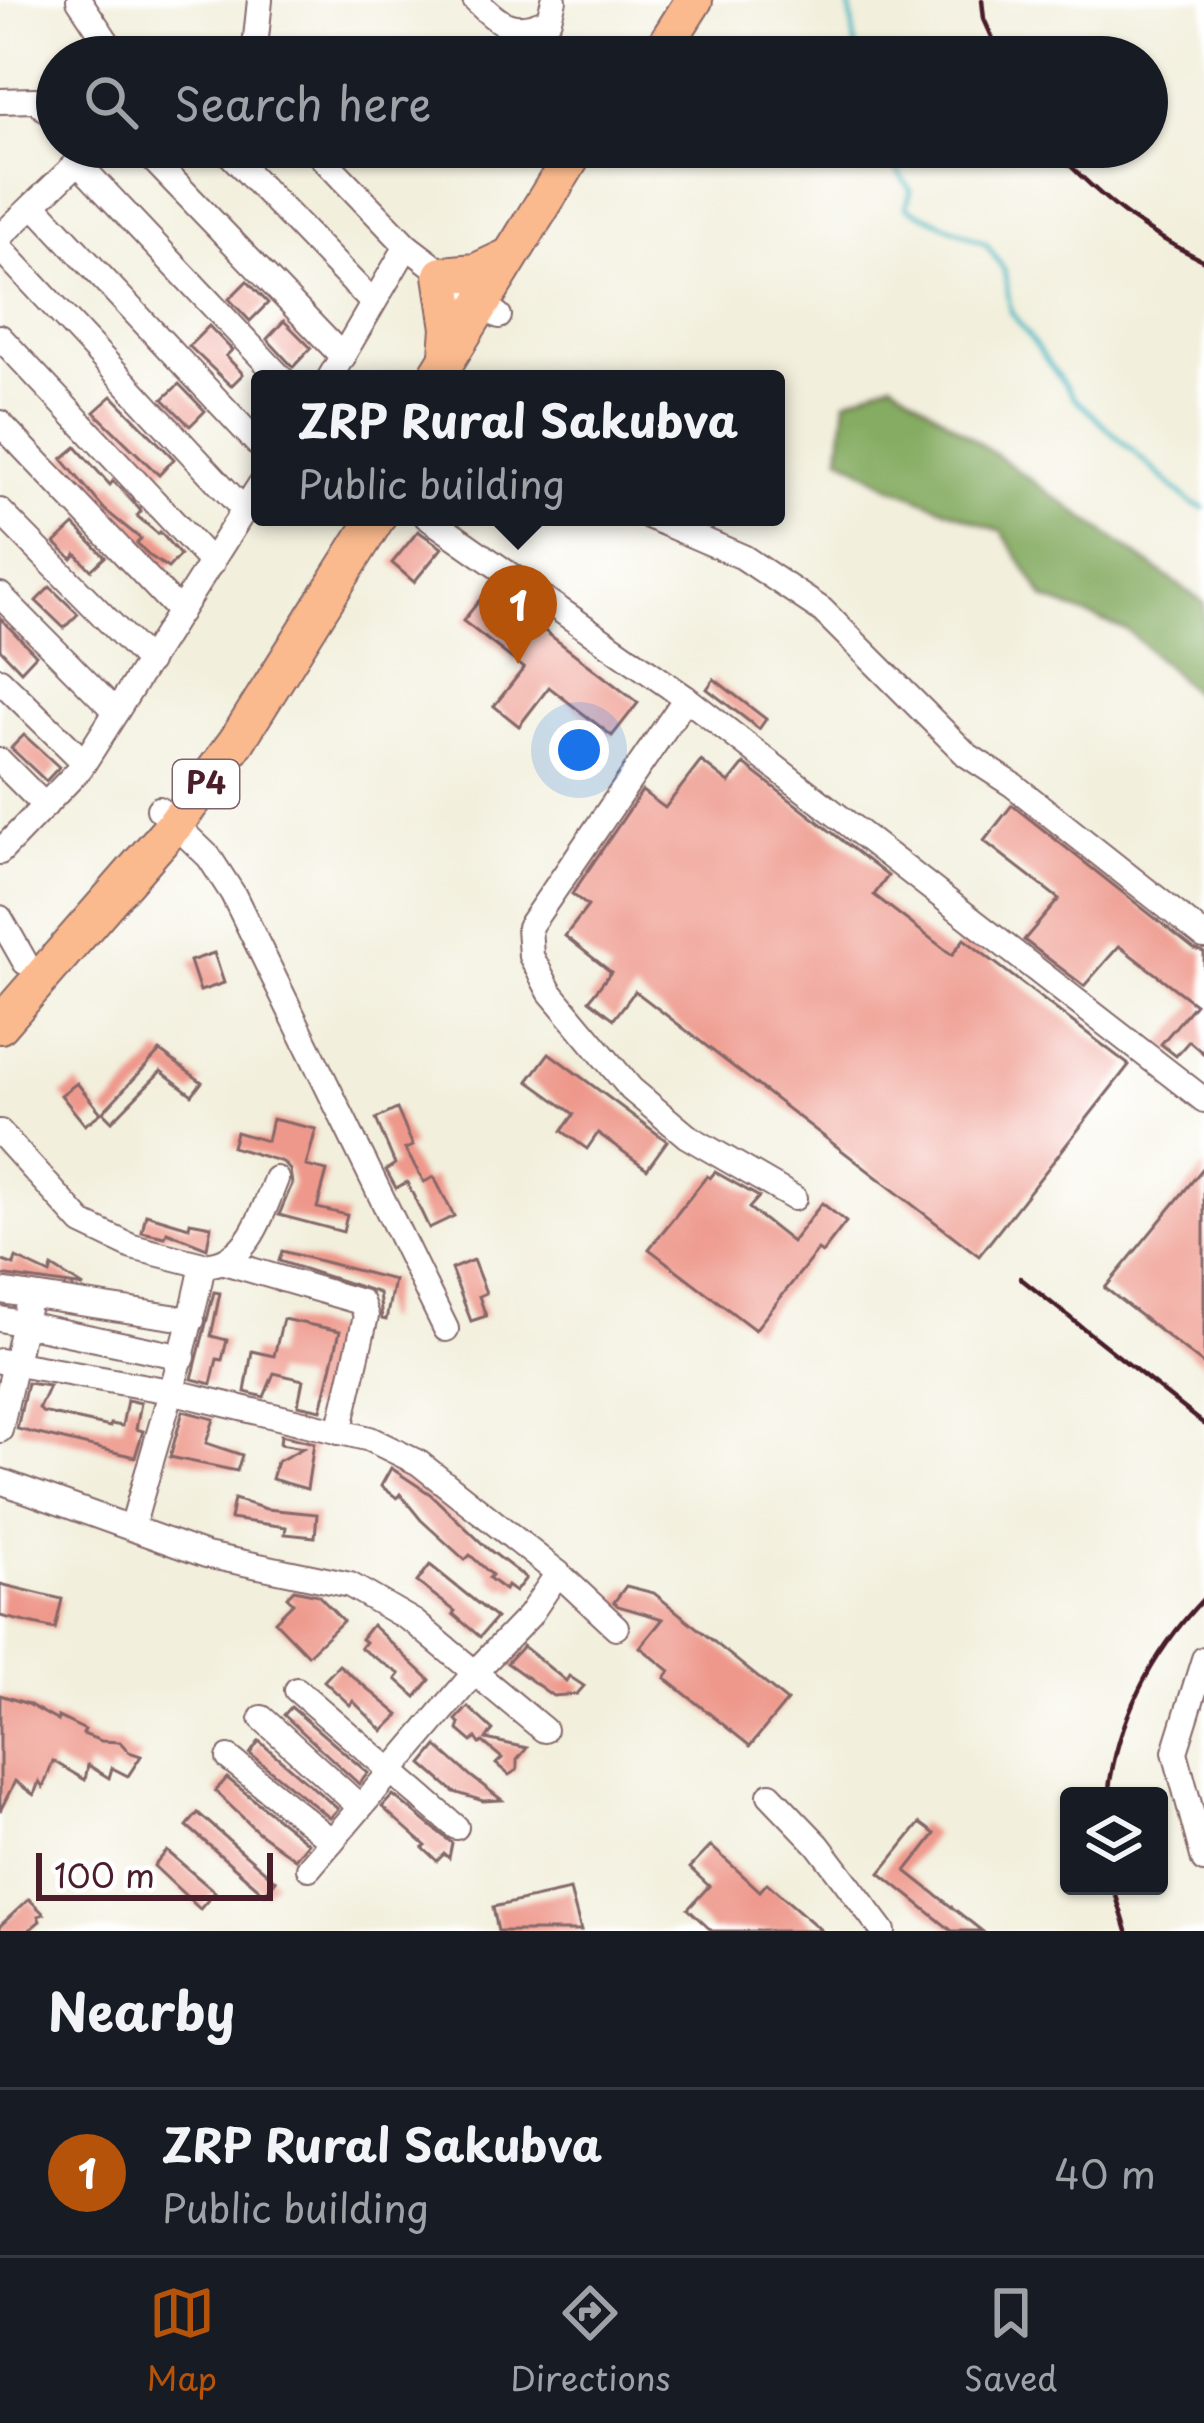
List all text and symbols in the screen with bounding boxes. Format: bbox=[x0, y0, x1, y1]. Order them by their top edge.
search box bbox=[36, 36, 1168, 168]
text: Search here bbox=[174, 68, 431, 136]
icon: search bbox=[78, 69, 144, 135]
popup bbox=[251, 370, 785, 526]
text: ZRP Rural Sakubva bbox=[298, 385, 738, 453]
text: Public building bbox=[298, 453, 565, 512]
pin: 1 bbox=[479, 565, 557, 664]
your location bbox=[549, 720, 609, 780]
road number: P4 bbox=[173, 760, 239, 808]
map controls bbox=[1060, 1787, 1168, 1895]
button: layers bbox=[1060, 1787, 1168, 1895]
scale bar bbox=[36, 1847, 273, 1900]
text: 100 m bbox=[54, 1849, 155, 1899]
text: Nearby bbox=[48, 1971, 235, 2048]
text: ZRP Rural Sakubva bbox=[162, 2109, 602, 2177]
text: 1 bbox=[78, 2143, 96, 2202]
text: 40 m bbox=[1054, 2143, 1156, 2202]
text: Public building bbox=[162, 2177, 429, 2236]
tab: Map bbox=[147, 2280, 217, 2402]
tab: Directions bbox=[510, 2280, 671, 2402]
tab: Saved bbox=[964, 2280, 1057, 2402]

